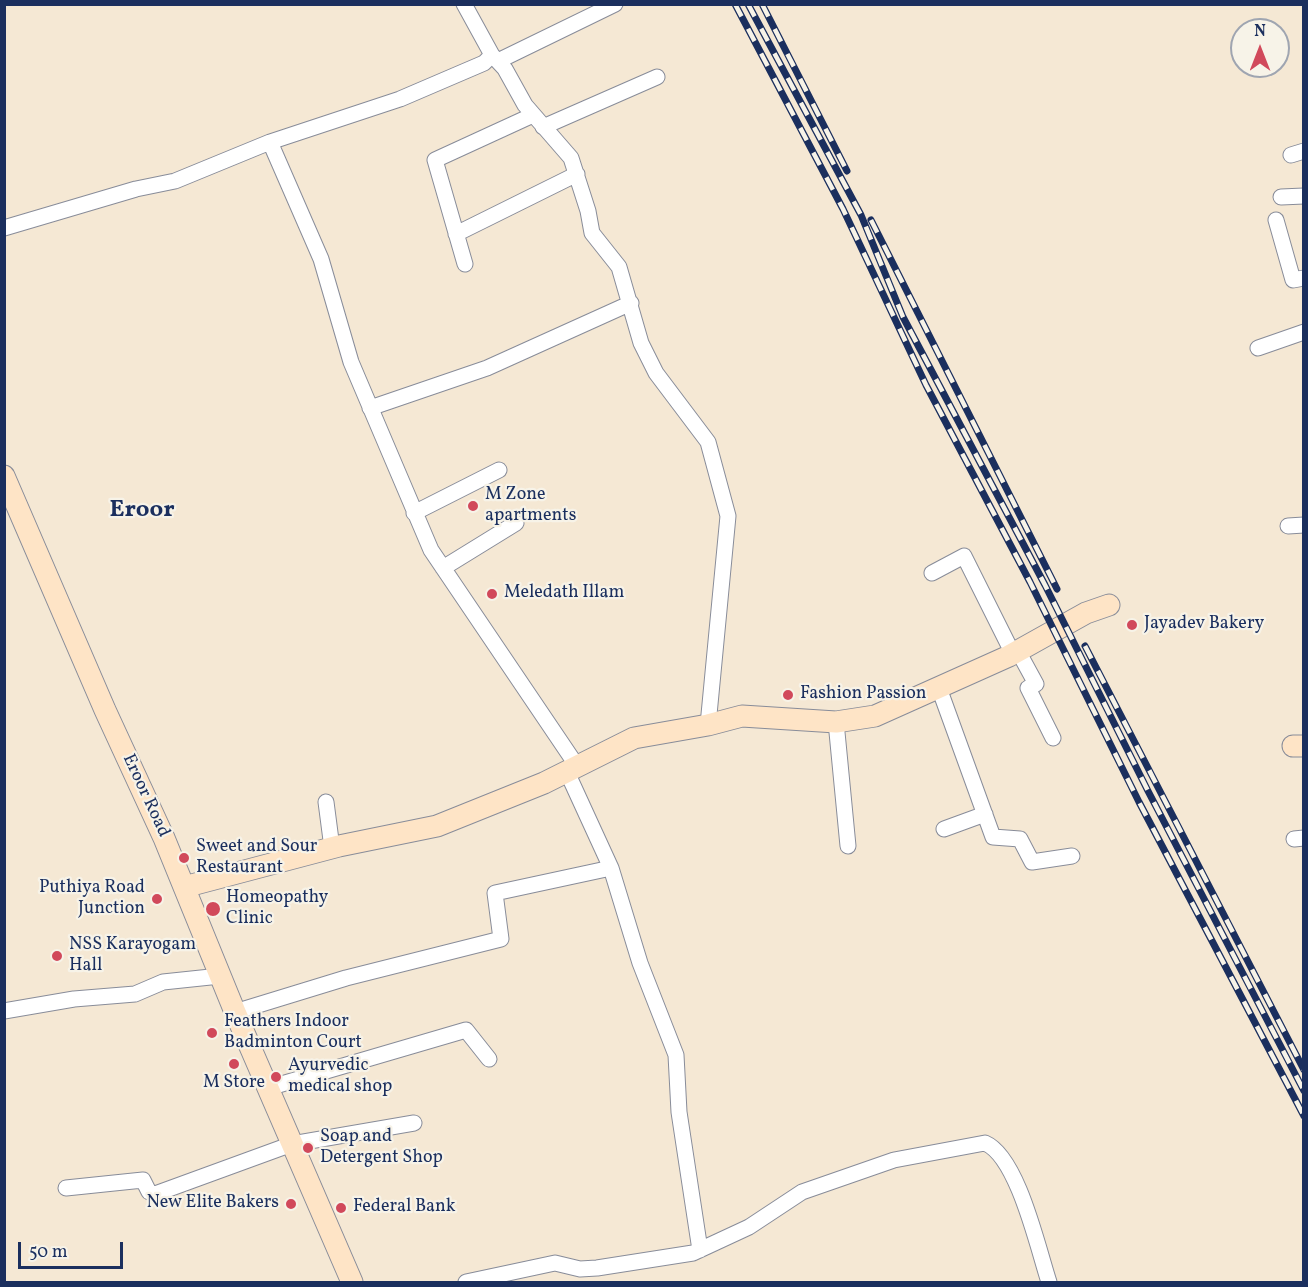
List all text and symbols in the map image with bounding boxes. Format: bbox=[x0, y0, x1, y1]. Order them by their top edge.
north arrow bbox=[1230, 18, 1290, 78]
text: N bbox=[1254, 21, 1266, 43]
place label: M Zone apartments bbox=[485, 485, 576, 528]
district label: Eroor bbox=[109, 498, 175, 526]
marker: M Zone apartments bbox=[466, 499, 480, 513]
place label: Meledath Illam bbox=[504, 583, 624, 605]
marker: Meledath Illam bbox=[485, 587, 499, 601]
place label: Jayadev Bakery bbox=[1144, 614, 1264, 636]
marker: Jayadev Bakery bbox=[1125, 618, 1139, 632]
place label: Fashion Passion bbox=[800, 684, 927, 706]
marker: Fashion Passion bbox=[781, 688, 795, 702]
street label: Eroor Road bbox=[116, 751, 174, 841]
place label: Sweet and Sour Restaurant bbox=[196, 837, 317, 880]
marker: Sweet and Sour Restaurant bbox=[177, 851, 191, 865]
place label: Puthiya Road Junction bbox=[39, 878, 145, 920]
place label: Homeopathy Clinic bbox=[226, 888, 328, 930]
marker: Puthiya Road Junction bbox=[150, 892, 164, 906]
marker: Homeopathy Clinic bbox=[204, 900, 222, 918]
place label: NSS Karayogam Hall bbox=[69, 935, 196, 978]
marker: NSS Karayogam Hall bbox=[50, 949, 64, 963]
place label: Feathers Indoor Badminton Court bbox=[224, 1012, 362, 1054]
marker: Feathers Indoor Badminton Court bbox=[205, 1026, 219, 1040]
place label: Ayurvedic medical shop bbox=[288, 1056, 392, 1098]
marker: M Store bbox=[227, 1057, 241, 1071]
marker: Ayurvedic medical shop bbox=[269, 1070, 283, 1084]
place label: M Store bbox=[203, 1073, 265, 1095]
place label: Soap and Detergent Shop bbox=[320, 1127, 443, 1170]
marker: Soap and Detergent Shop bbox=[301, 1141, 315, 1155]
place label: New Elite Bakers bbox=[146, 1193, 279, 1215]
marker: New Elite Bakers bbox=[284, 1197, 298, 1211]
place label: Federal Bank bbox=[353, 1197, 456, 1219]
marker: Federal Bank bbox=[334, 1201, 348, 1215]
scale bar bbox=[21, 1230, 126, 1268]
text: 50 m bbox=[29, 1240, 68, 1265]

